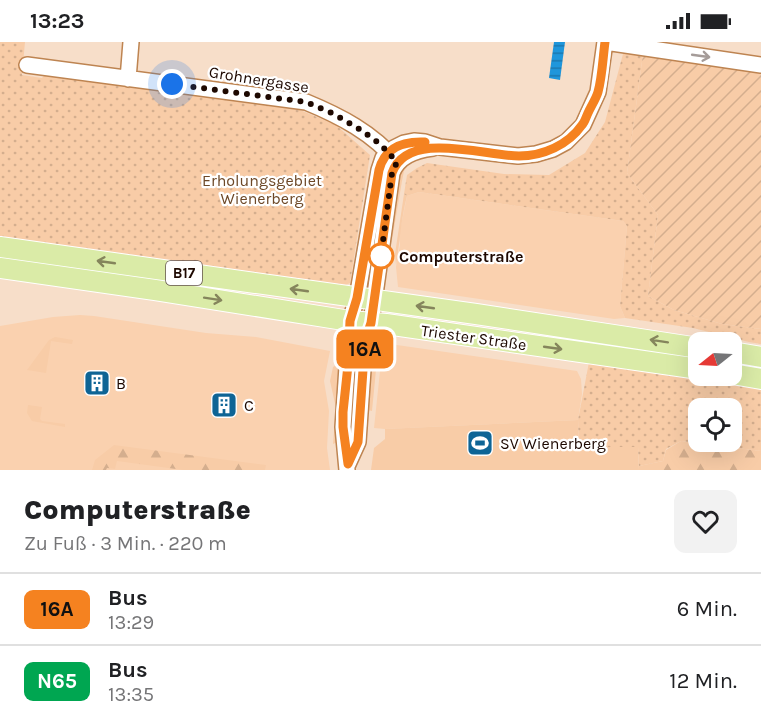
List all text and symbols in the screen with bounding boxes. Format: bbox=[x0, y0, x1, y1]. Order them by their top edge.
text: 13:23 bbox=[30, 8, 84, 34]
one-way arrow bbox=[691, 51, 711, 62]
street label: Grohnergasse bbox=[208, 62, 310, 97]
your location bbox=[157, 69, 187, 99]
park label: Erholungsgebiet Wienerberg bbox=[202, 171, 322, 208]
marker: Computerstraße bbox=[368, 243, 394, 269]
place label: Computerstraße bbox=[399, 247, 524, 266]
one-way arrow bbox=[97, 257, 117, 268]
road number: B17 bbox=[166, 261, 202, 285]
one-way arrow bbox=[290, 284, 310, 295]
one-way arrow bbox=[202, 294, 222, 305]
one-way arrow bbox=[415, 302, 435, 313]
street label: Triester Straße bbox=[420, 321, 528, 354]
line badge: 16A bbox=[330, 330, 400, 368]
north arrow bbox=[688, 332, 742, 386]
map controls bbox=[688, 332, 742, 452]
one-way arrow bbox=[650, 336, 669, 347]
text: 16A bbox=[348, 337, 382, 361]
one-way arrow bbox=[543, 342, 563, 353]
building icon: B bbox=[82, 368, 112, 398]
place label: B bbox=[116, 374, 126, 393]
building icon: C bbox=[209, 390, 239, 420]
place label: C bbox=[244, 396, 254, 415]
button: locate bbox=[688, 398, 742, 452]
sports icon: SV Wienerberg bbox=[465, 428, 495, 458]
place label: SV Wienerberg bbox=[500, 434, 606, 453]
button: heart bbox=[674, 490, 737, 553]
text: Computerstraße bbox=[24, 493, 251, 526]
text: Zu Fuß · 3 Min. · 220 m bbox=[24, 532, 227, 555]
text: Bus bbox=[108, 585, 148, 611]
text: 6 Min. bbox=[677, 596, 737, 622]
text: 16A bbox=[40, 597, 74, 621]
text: 13:29 bbox=[108, 611, 154, 634]
text: Bus bbox=[108, 657, 148, 683]
text: 12 Min. bbox=[669, 668, 737, 694]
text: N65 bbox=[37, 669, 77, 693]
text: 13:35 bbox=[108, 683, 154, 706]

